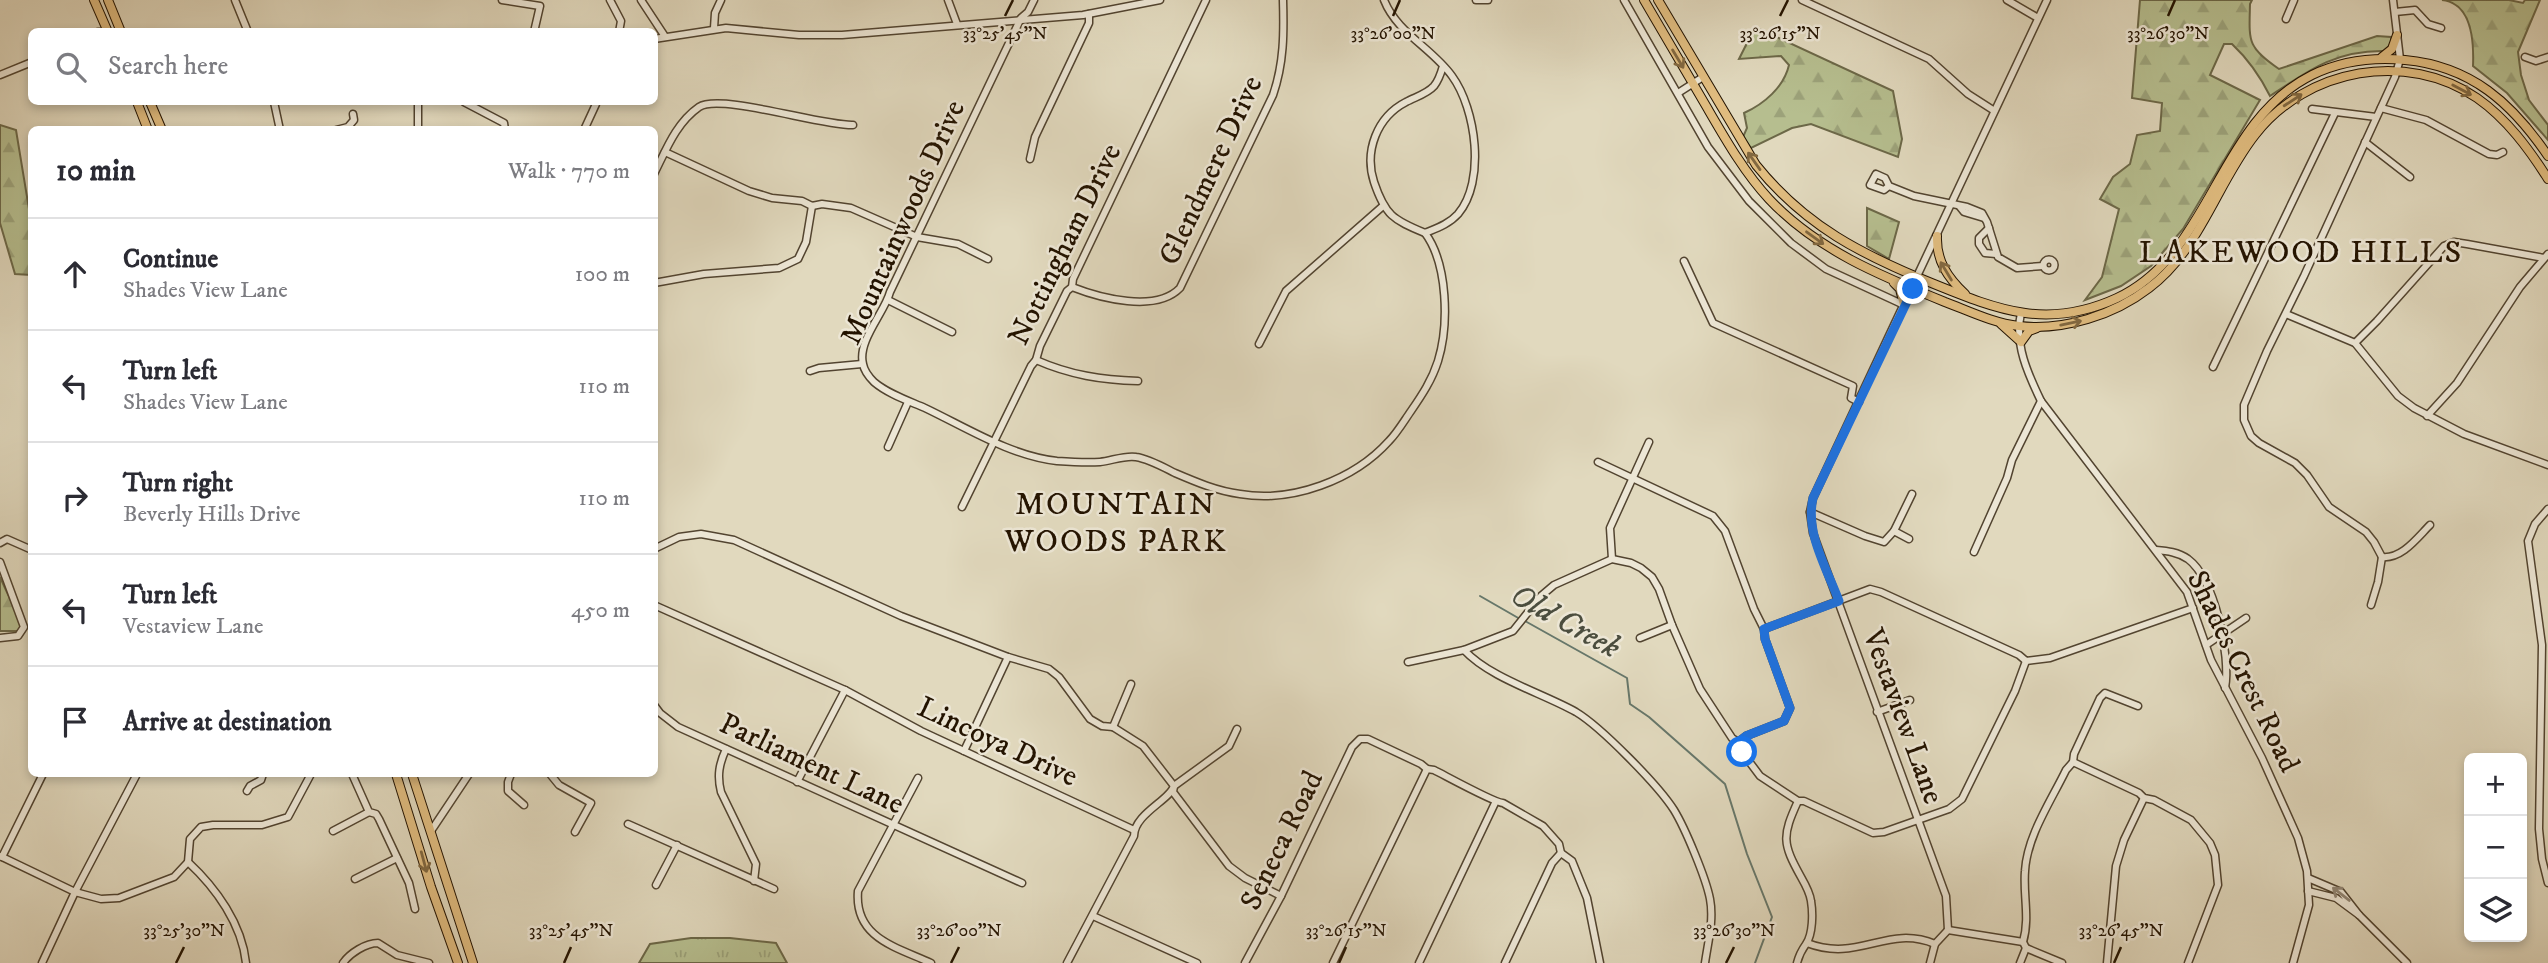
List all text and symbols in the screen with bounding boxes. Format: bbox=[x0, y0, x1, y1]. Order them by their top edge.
text: 33°25'45"N bbox=[963, 23, 1047, 45]
text: 33°26'00"N bbox=[1350, 23, 1436, 45]
text: 33°26'15"N bbox=[1739, 23, 1821, 45]
text: 33°26'30"N bbox=[2127, 23, 2209, 45]
search box bbox=[28, 28, 658, 105]
icon: search bbox=[52, 48, 90, 86]
one-way arrow bbox=[1672, 48, 1686, 68]
text: Search here bbox=[108, 50, 228, 83]
street label: Glendmere Drive bbox=[1151, 70, 1271, 271]
one-way arrow bbox=[2452, 83, 2472, 97]
one-way arrow bbox=[2283, 92, 2302, 107]
street label: Mountainwoods Drive bbox=[833, 95, 974, 351]
street label: Nottingham Drive bbox=[1000, 138, 1130, 352]
one-way arrow bbox=[1747, 152, 1761, 171]
text: 10 min bbox=[56, 153, 135, 190]
text: Walk · 770 m bbox=[508, 157, 630, 186]
one-way arrow bbox=[1805, 231, 1824, 245]
district label: LAKEWOOD HILLS bbox=[2139, 233, 2463, 273]
text: Continue bbox=[123, 243, 218, 276]
icon: ahead bbox=[56, 255, 94, 293]
text: 100 m bbox=[575, 260, 630, 289]
one-way arrow bbox=[1939, 261, 1953, 281]
route end bbox=[1897, 273, 1928, 304]
text: Shades View Lane bbox=[123, 276, 288, 305]
one-way arrow bbox=[2059, 315, 2082, 329]
text: Turn left bbox=[123, 355, 217, 388]
icon: left bbox=[56, 367, 94, 405]
text: 110 m bbox=[579, 372, 630, 401]
text: Shades View Lane bbox=[123, 388, 288, 417]
text: Turn right bbox=[123, 467, 233, 500]
icon: right bbox=[56, 479, 94, 517]
text: 110 m bbox=[579, 484, 630, 513]
district label: MOUNTAIN WOODS PARK bbox=[1003, 485, 1228, 562]
text: Beverly Hills Drive bbox=[123, 500, 300, 529]
street label: Shades Crest Road bbox=[2178, 565, 2307, 778]
water label: Old Creek bbox=[1503, 575, 1627, 668]
text: Turn left bbox=[123, 579, 217, 612]
icon: left bbox=[56, 591, 94, 629]
text: 450 m bbox=[571, 596, 630, 625]
text: Vestaview Lane bbox=[123, 612, 264, 641]
street label: Vestaview Lane bbox=[1854, 623, 1951, 809]
street label: Lincoya Drive bbox=[911, 689, 1083, 796]
icon: arrive bbox=[56, 703, 94, 741]
street label: Parliament Lane bbox=[713, 705, 910, 823]
text: Arrive at destination bbox=[123, 706, 332, 739]
route start bbox=[1726, 736, 1757, 767]
map controls bbox=[2464, 753, 2527, 942]
button: + bbox=[2464, 753, 2527, 816]
street label: Seneca Road bbox=[1233, 765, 1332, 916]
button: − bbox=[2464, 816, 2527, 879]
one-way arrow bbox=[418, 850, 431, 873]
button: layers bbox=[2464, 879, 2527, 942]
one-way arrow bbox=[2332, 886, 2350, 902]
text: 33°25'30"N bbox=[143, 920, 225, 942]
text: 33°25'45"N bbox=[529, 920, 613, 942]
text: 33°26'00"N bbox=[916, 920, 1002, 942]
text: 33°26'15"N bbox=[1305, 920, 1387, 942]
text: 33°26'30"N bbox=[1693, 920, 1775, 942]
text: 33°26'45"N bbox=[2079, 920, 2164, 942]

